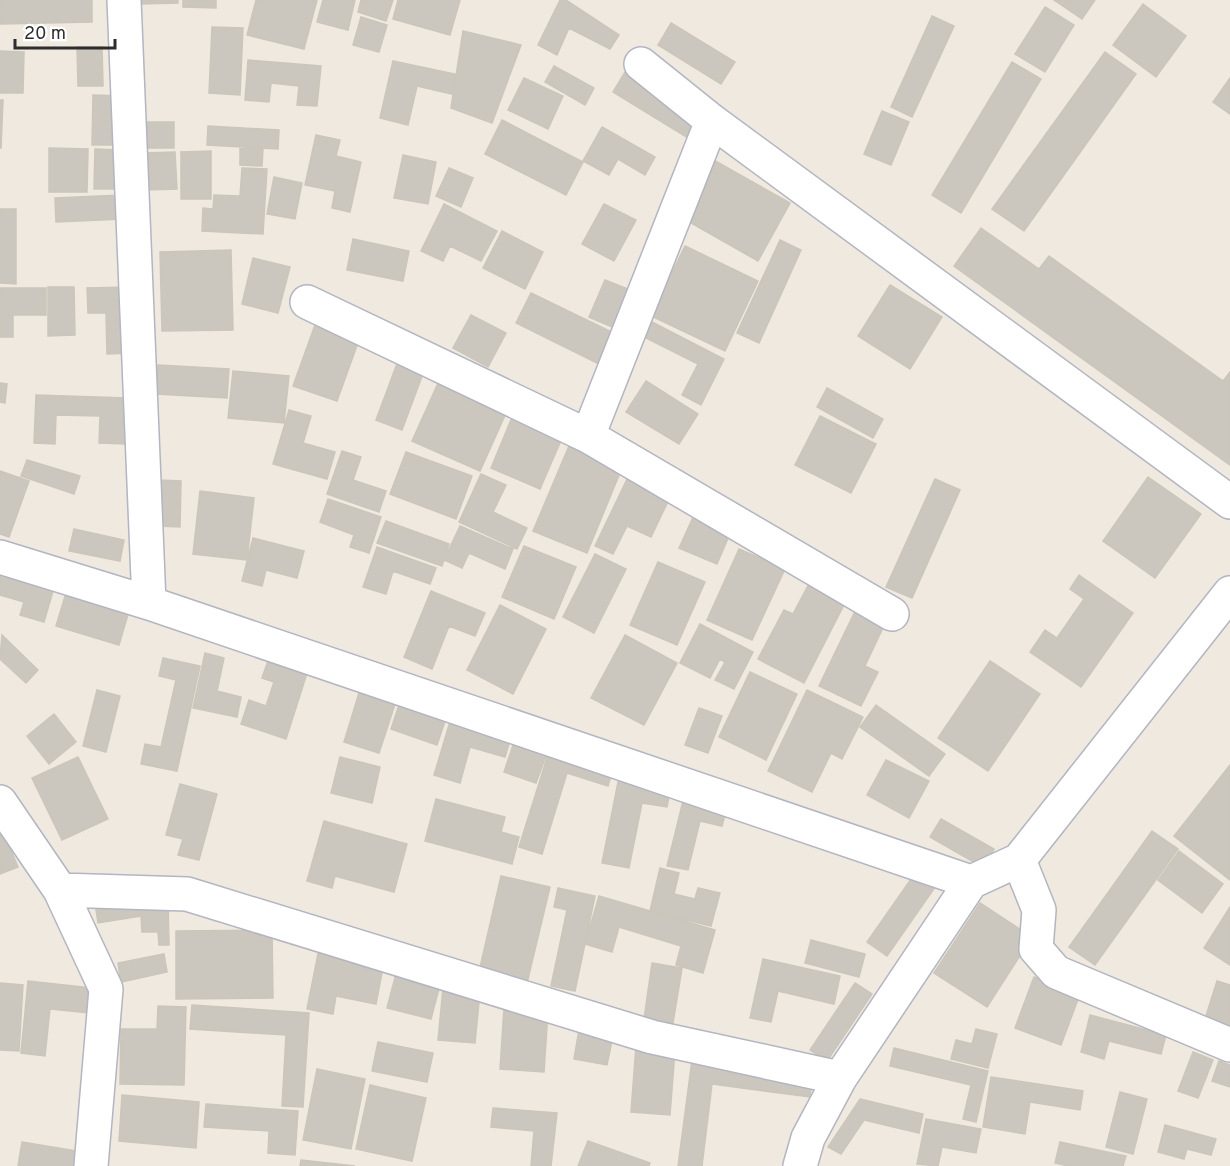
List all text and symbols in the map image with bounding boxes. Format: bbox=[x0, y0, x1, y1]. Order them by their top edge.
scale bar bbox=[15, 12, 116, 50]
text: 20 m bbox=[24, 23, 66, 46]

